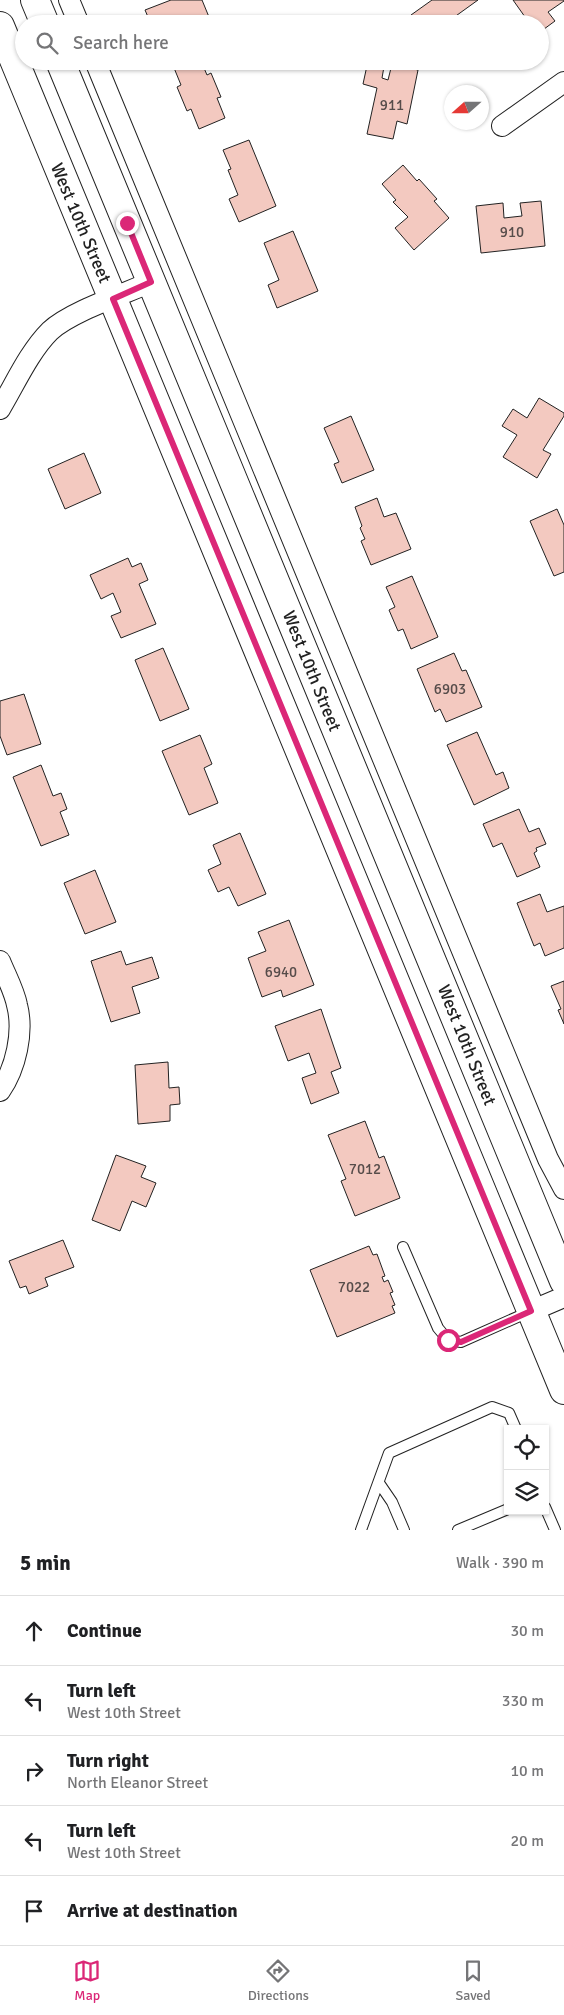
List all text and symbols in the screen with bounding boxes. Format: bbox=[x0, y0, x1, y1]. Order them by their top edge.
search box bbox=[15, 15, 549, 70]
icon: search bbox=[33, 29, 61, 57]
text: Search here bbox=[73, 31, 169, 55]
north arrow bbox=[444, 85, 489, 130]
house number: 911 bbox=[380, 96, 404, 114]
street label: West 10th Street bbox=[46, 160, 116, 286]
route end bbox=[116, 212, 139, 235]
house number: 910 bbox=[500, 223, 524, 241]
street label: West 10th Street bbox=[278, 607, 346, 735]
house number: 6903 bbox=[434, 680, 466, 698]
house number: 6940 bbox=[265, 963, 297, 981]
street label: West 10th Street bbox=[433, 981, 501, 1109]
house number: 7012 bbox=[349, 1160, 381, 1178]
house number: 7022 bbox=[338, 1278, 370, 1296]
route start bbox=[437, 1329, 460, 1352]
map controls bbox=[504, 1425, 549, 1515]
button: locate bbox=[504, 1425, 549, 1470]
button: layers bbox=[504, 1470, 549, 1515]
text: 5 min bbox=[20, 1550, 71, 1576]
text: Walk · 390 m bbox=[456, 1553, 544, 1573]
icon: ahead bbox=[20, 1617, 48, 1645]
text: Continue bbox=[67, 1619, 142, 1643]
text: 30 m bbox=[510, 1621, 544, 1641]
text: Turn left bbox=[67, 1679, 136, 1703]
icon: left bbox=[20, 1687, 48, 1715]
text: 330 m bbox=[502, 1691, 544, 1711]
text: West 10th Street bbox=[67, 1703, 181, 1723]
text: Turn right bbox=[67, 1749, 149, 1773]
icon: right bbox=[20, 1757, 48, 1785]
text: 10 m bbox=[510, 1761, 544, 1781]
text: North Eleanor Street bbox=[67, 1773, 208, 1793]
text: Turn left bbox=[67, 1819, 136, 1843]
icon: left bbox=[20, 1827, 48, 1855]
text: 20 m bbox=[510, 1831, 544, 1851]
text: West 10th Street bbox=[67, 1843, 181, 1863]
icon: arrive bbox=[20, 1897, 48, 1925]
text: Arrive at destination bbox=[67, 1899, 238, 1923]
tab: Map bbox=[73, 1957, 101, 2004]
tab: Directions bbox=[248, 1957, 309, 2004]
tab: Saved bbox=[455, 1957, 491, 2004]

